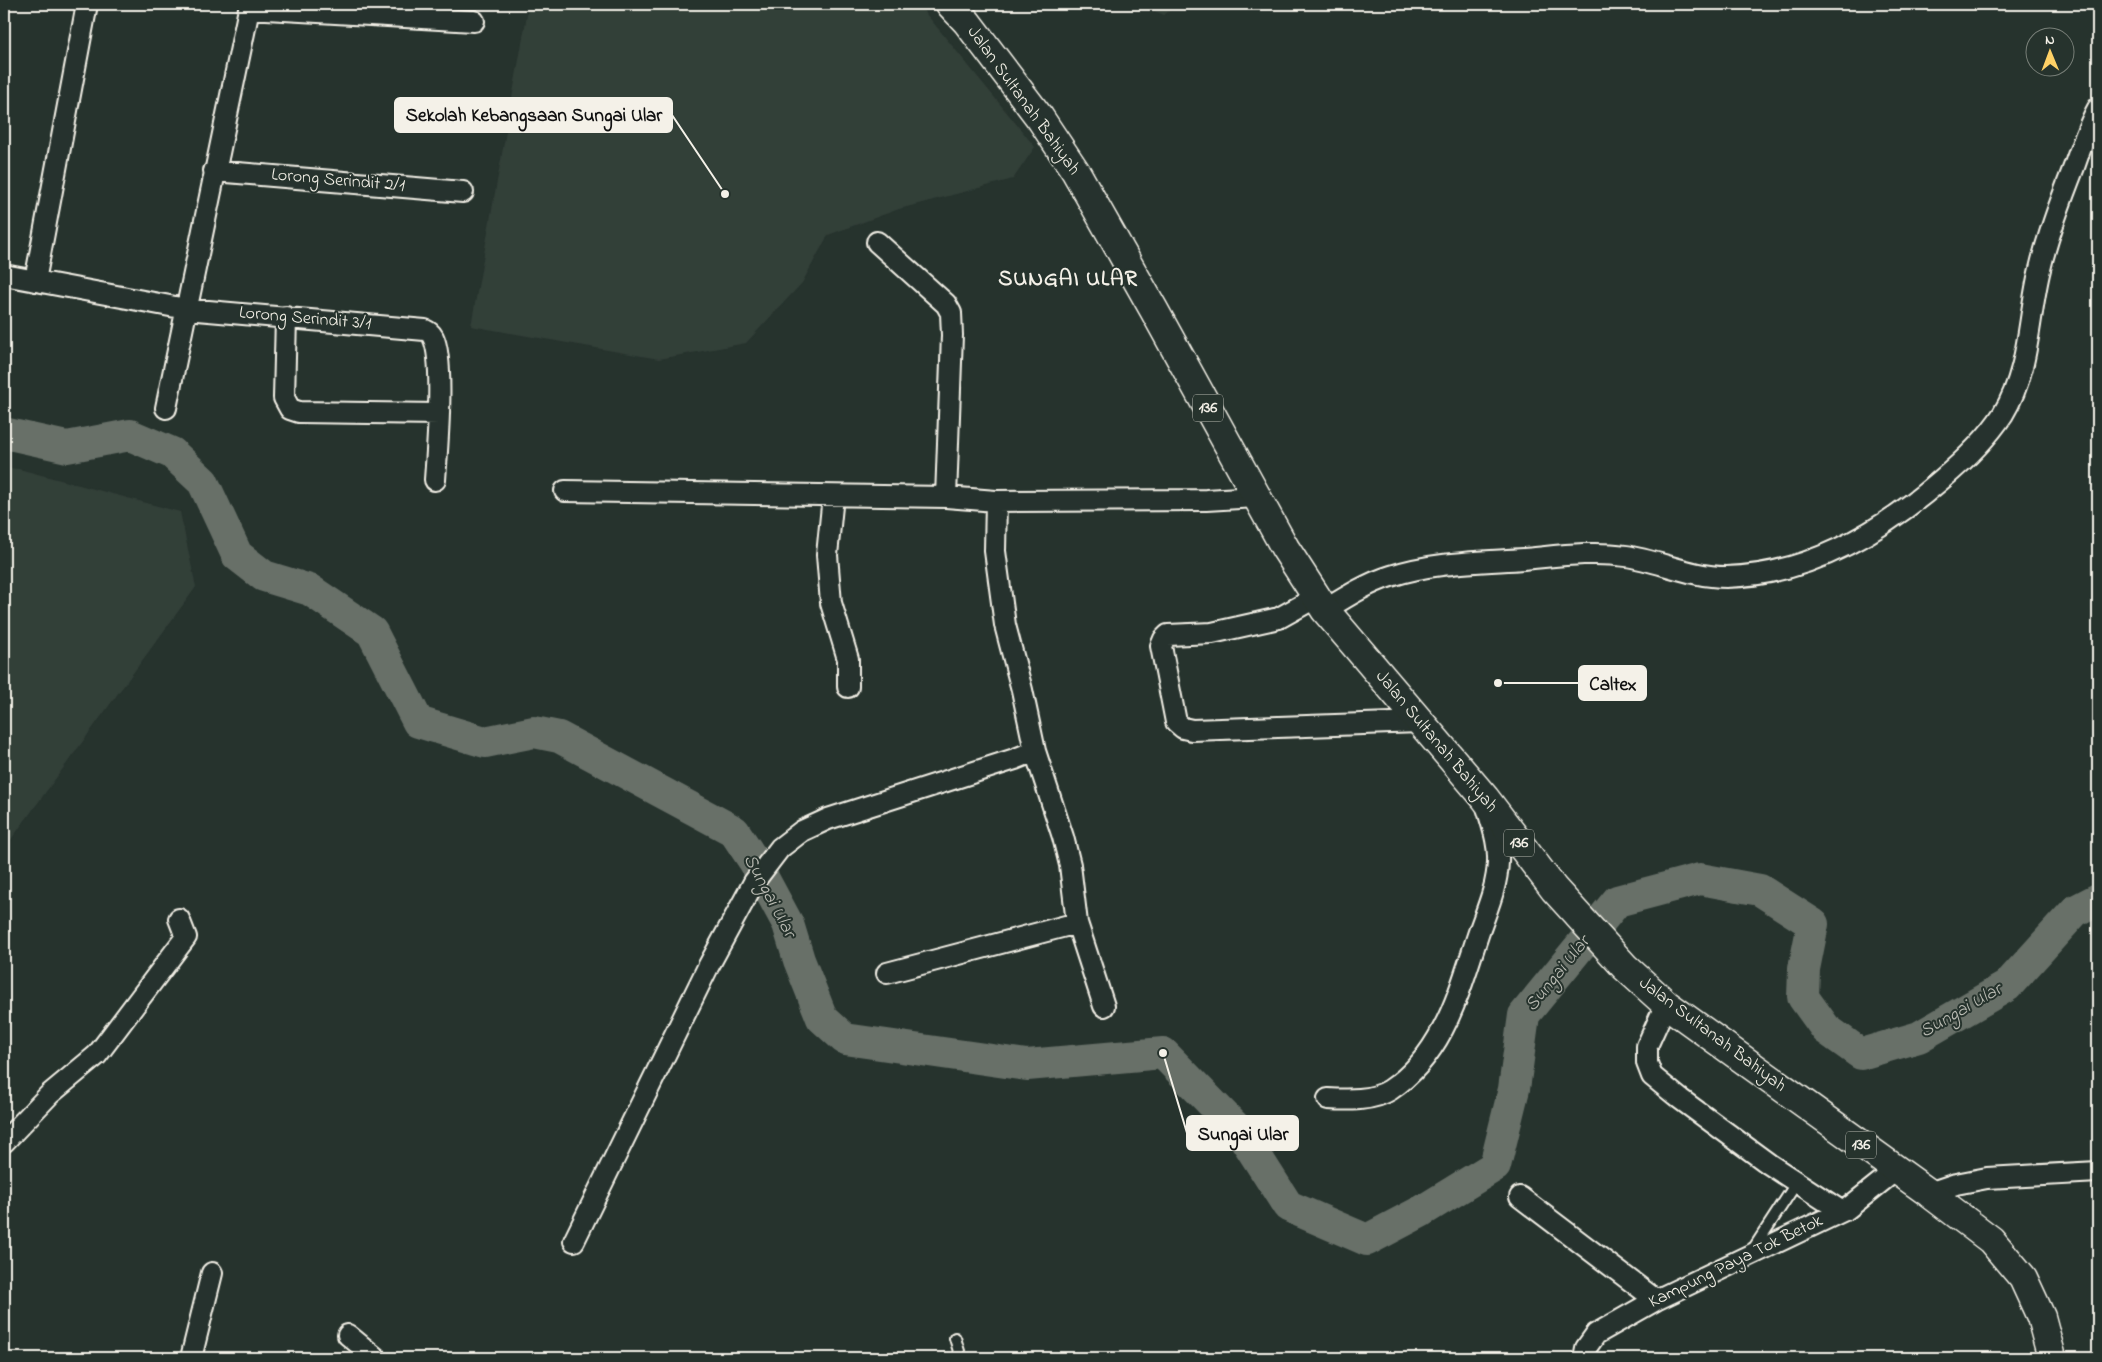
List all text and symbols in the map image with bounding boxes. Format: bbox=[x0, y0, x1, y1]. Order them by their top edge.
street label: Jalan Sultanah Bahiyah bbox=[960, 21, 1086, 181]
north arrow bbox=[2024, 28, 2074, 78]
text: N bbox=[2045, 30, 2055, 51]
callout: Sekolah Kebangsaan Sungai Ular bbox=[395, 98, 672, 132]
text: Sekolah Kebangsaan Sungai Ular bbox=[406, 103, 663, 132]
street label: Lorong Serindit 2/1 bbox=[270, 162, 406, 201]
district label: SUNGAI ULAR bbox=[998, 264, 1138, 296]
street label: Lorong Serindit 3/1 bbox=[238, 300, 372, 339]
road number: 136 bbox=[1193, 394, 1223, 422]
street label: Jalan Sultanah Bahiyah bbox=[1369, 665, 1503, 819]
callout: Caltex bbox=[1579, 666, 1646, 700]
text: Caltex bbox=[1589, 672, 1637, 699]
road number: 136 bbox=[1504, 830, 1534, 856]
water label: Sungai Ular bbox=[735, 850, 803, 945]
water label: Sungai Ular bbox=[1519, 929, 1599, 1018]
street label: Jalan Sultanah Bahiyah bbox=[1633, 971, 1791, 1099]
water label: Sungai Ular bbox=[1915, 976, 2009, 1046]
callout: Sungai Ular bbox=[1187, 1116, 1298, 1150]
text: Sungai Ular bbox=[1198, 1122, 1289, 1151]
road number: 136 bbox=[1846, 1132, 1876, 1158]
street label: Kampung Paya Tok Betok bbox=[1644, 1208, 1828, 1316]

